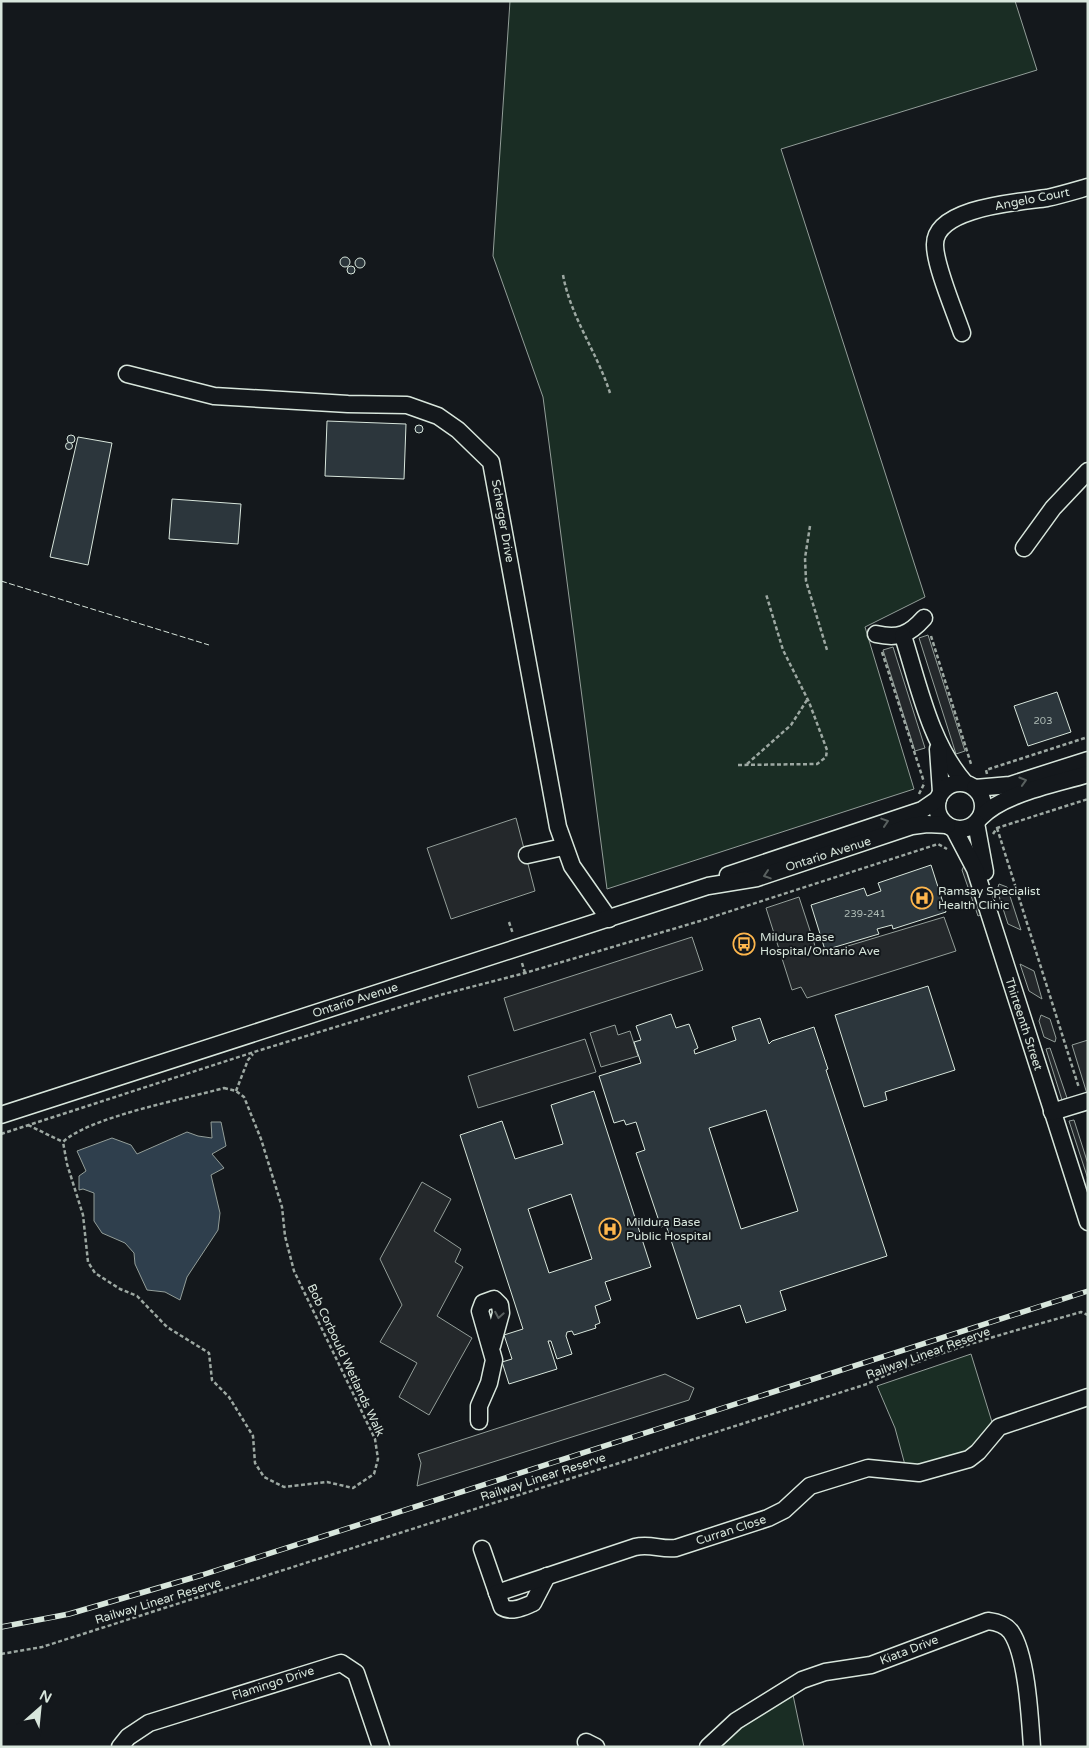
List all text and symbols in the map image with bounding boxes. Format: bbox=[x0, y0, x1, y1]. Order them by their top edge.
street label: Angelo Court bbox=[993, 185, 1071, 213]
street label: Scherger Drive bbox=[489, 478, 517, 564]
house number: 203 bbox=[1034, 715, 1052, 727]
one-way arrow bbox=[1018, 777, 1027, 787]
one-way arrow bbox=[881, 818, 889, 828]
street label: Ontario Avenue bbox=[783, 834, 873, 874]
one-way arrow bbox=[763, 869, 771, 879]
place label: Ramsay Specialist Health Clinic bbox=[938, 884, 1041, 912]
hospital icon: Ramsay Specialist Health Clinic bbox=[910, 886, 934, 910]
house number: 239-241 bbox=[844, 908, 886, 920]
place label: Mildura Base Hospital/Ontario Ave bbox=[760, 930, 880, 958]
bus stop icon: Mildura Base Hospital/Ontario Ave bbox=[732, 932, 756, 956]
street label: Thirteenth Street bbox=[1002, 976, 1046, 1073]
street label: Ontario Avenue bbox=[310, 980, 400, 1020]
place label: Mildura Base Public Hospital bbox=[626, 1215, 711, 1243]
hospital icon: Mildura Base Public Hospital bbox=[598, 1217, 622, 1241]
street label: Bob Corbould Wetlands Walk bbox=[304, 1282, 388, 1439]
one-way arrow bbox=[494, 1311, 505, 1319]
street label: Railway Linear Reserve bbox=[864, 1324, 992, 1382]
street label: Railway Linear Reserve bbox=[479, 1450, 608, 1504]
street label: Curran Close bbox=[694, 1512, 768, 1548]
street label: Railway Linear Reserve bbox=[93, 1575, 223, 1627]
street label: Kiata Drive bbox=[878, 1632, 940, 1668]
street label: Flamingo Drive bbox=[230, 1663, 316, 1703]
north arrow bbox=[15, 1683, 65, 1733]
text: N bbox=[37, 1687, 55, 1707]

